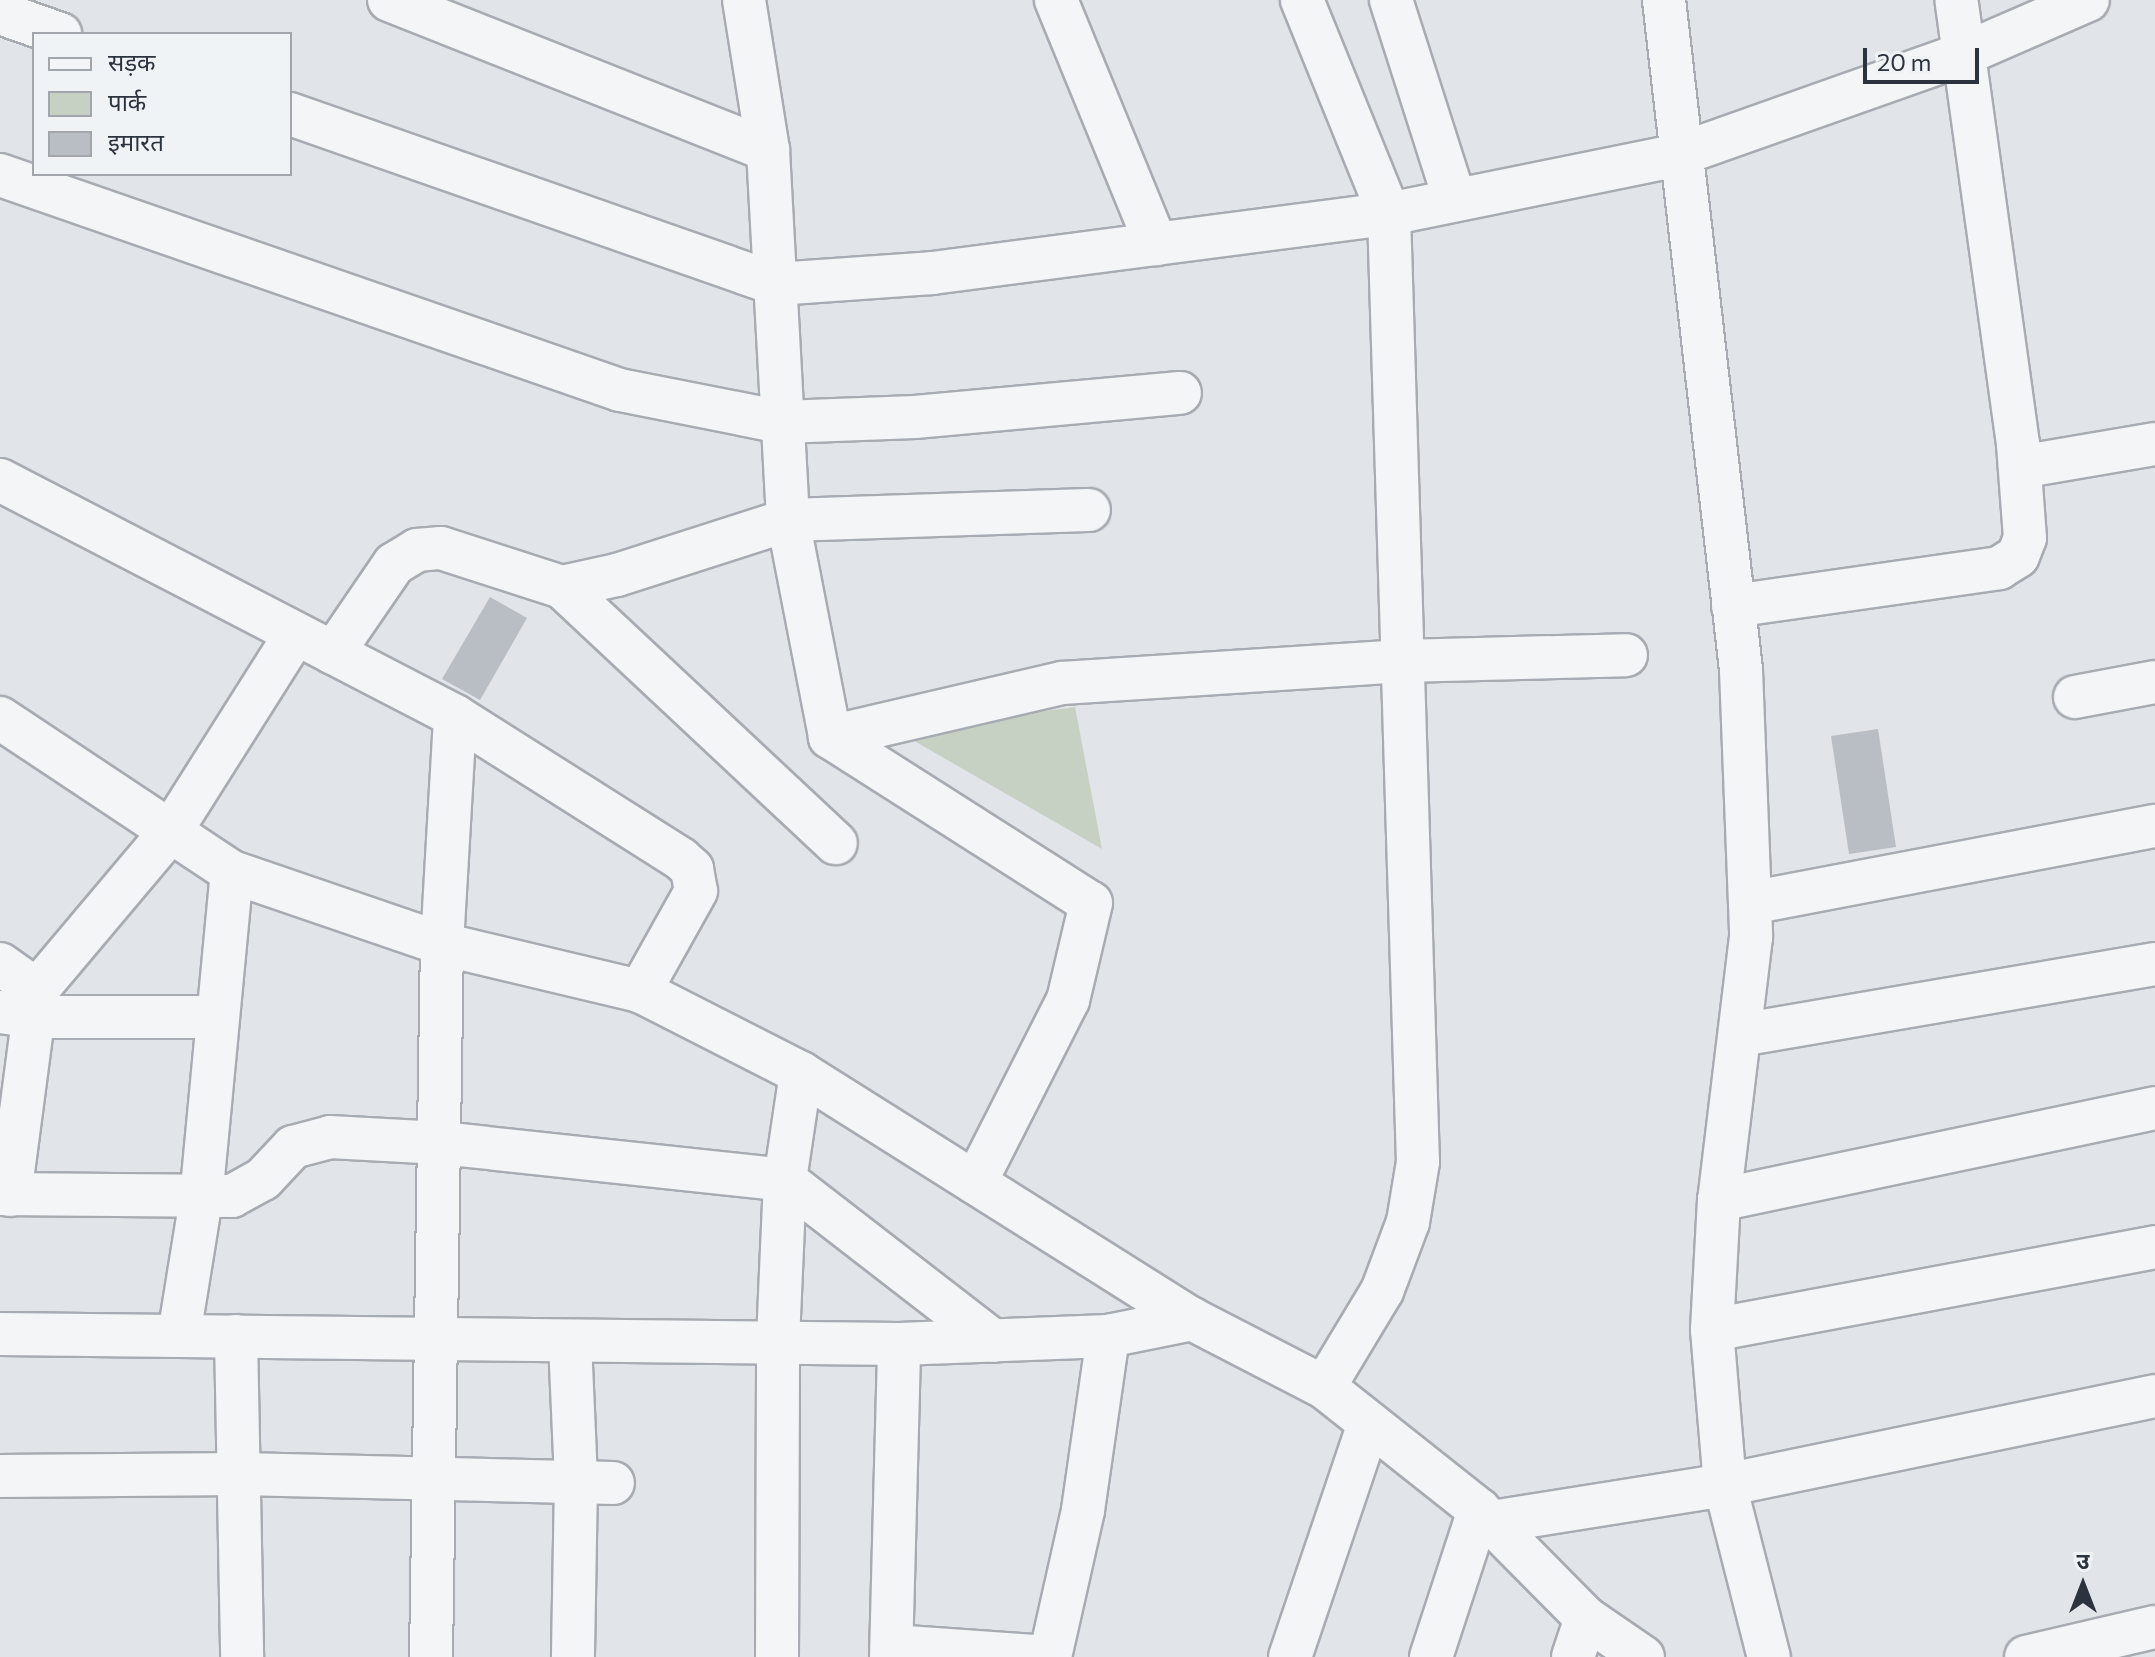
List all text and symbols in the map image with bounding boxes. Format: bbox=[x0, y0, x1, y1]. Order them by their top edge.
legend bbox=[32, 32, 292, 176]
scale bar bbox=[1867, 32, 1983, 82]
text: सड़क bbox=[108, 47, 156, 76]
text: 20 m bbox=[1877, 47, 1931, 76]
text: पार्क bbox=[108, 87, 146, 116]
text: इमारत bbox=[108, 127, 164, 156]
north arrow bbox=[2043, 1545, 2123, 1625]
text: उ bbox=[2077, 1547, 2089, 1574]

